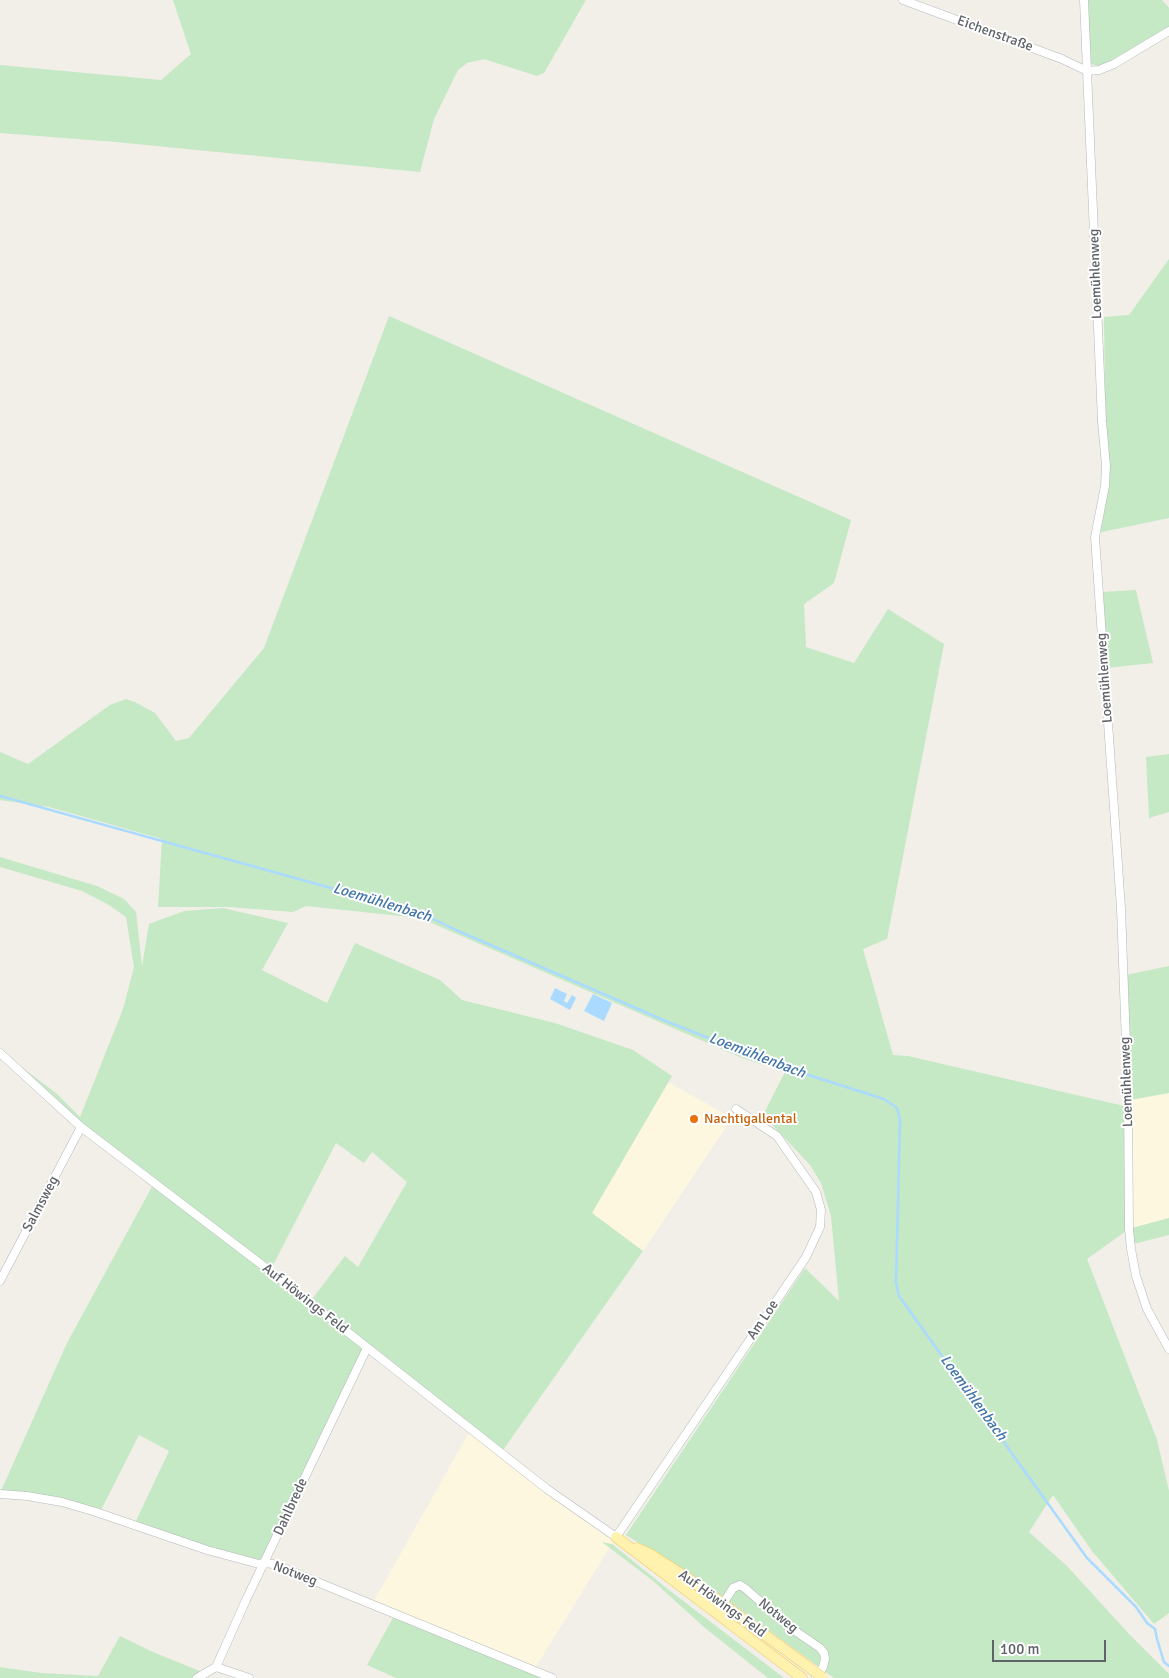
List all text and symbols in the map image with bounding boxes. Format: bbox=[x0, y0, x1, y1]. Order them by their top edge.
street label: Eichenstraße bbox=[955, 13, 1035, 55]
street label: Loemühlenweg bbox=[1086, 229, 1106, 319]
street label: Loemühlenweg bbox=[1093, 632, 1117, 724]
water label: Loemühlenbach bbox=[331, 880, 433, 926]
water label: Loemühlenbach bbox=[706, 1029, 808, 1083]
street label: Loemühlenweg bbox=[1117, 1037, 1137, 1127]
place label: Nachtigallental bbox=[704, 1111, 797, 1127]
marker: Nachtigallental bbox=[688, 1113, 700, 1125]
street label: Salmsweg bbox=[19, 1173, 63, 1235]
street label: Auf Höwings Feld bbox=[259, 1260, 351, 1338]
street label: Am Loe bbox=[744, 1297, 782, 1343]
water label: Loemühlenbach bbox=[936, 1352, 1010, 1444]
street label: Dahlbrede bbox=[270, 1476, 312, 1538]
street label: Notweg bbox=[271, 1558, 319, 1590]
street label: Auf Höwings Feld bbox=[675, 1567, 769, 1641]
street label: Notweg bbox=[755, 1595, 801, 1637]
scale bar bbox=[994, 1630, 1108, 1662]
text: 100 m bbox=[1000, 1640, 1040, 1658]

